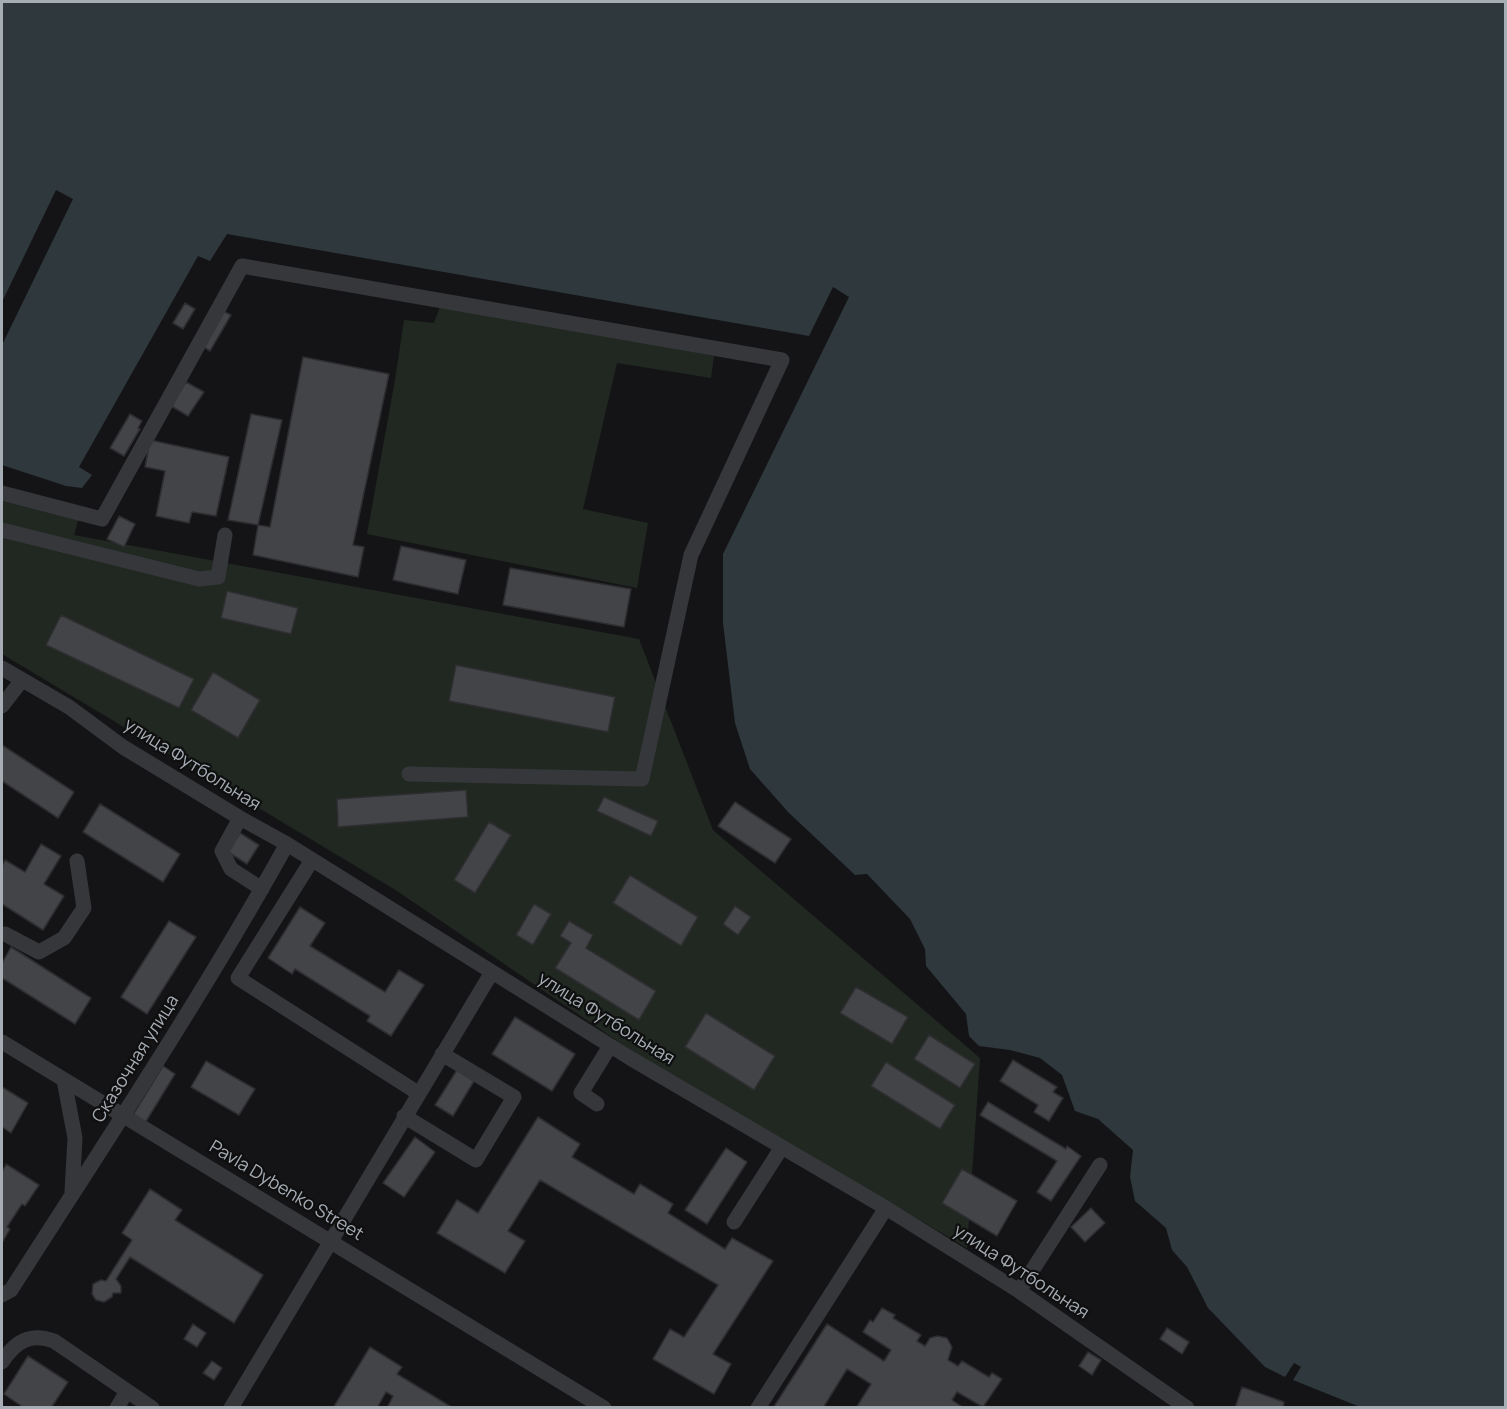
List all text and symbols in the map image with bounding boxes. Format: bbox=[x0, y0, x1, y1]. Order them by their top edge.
street label: улица Футбольная bbox=[120, 714, 264, 816]
street label: улица Футбольная bbox=[534, 968, 678, 1070]
street label: Сказочная улица bbox=[88, 991, 184, 1127]
street label: Pavla Dybenko Street bbox=[205, 1136, 367, 1246]
street label: улица Футбольная bbox=[949, 1220, 1093, 1324]

